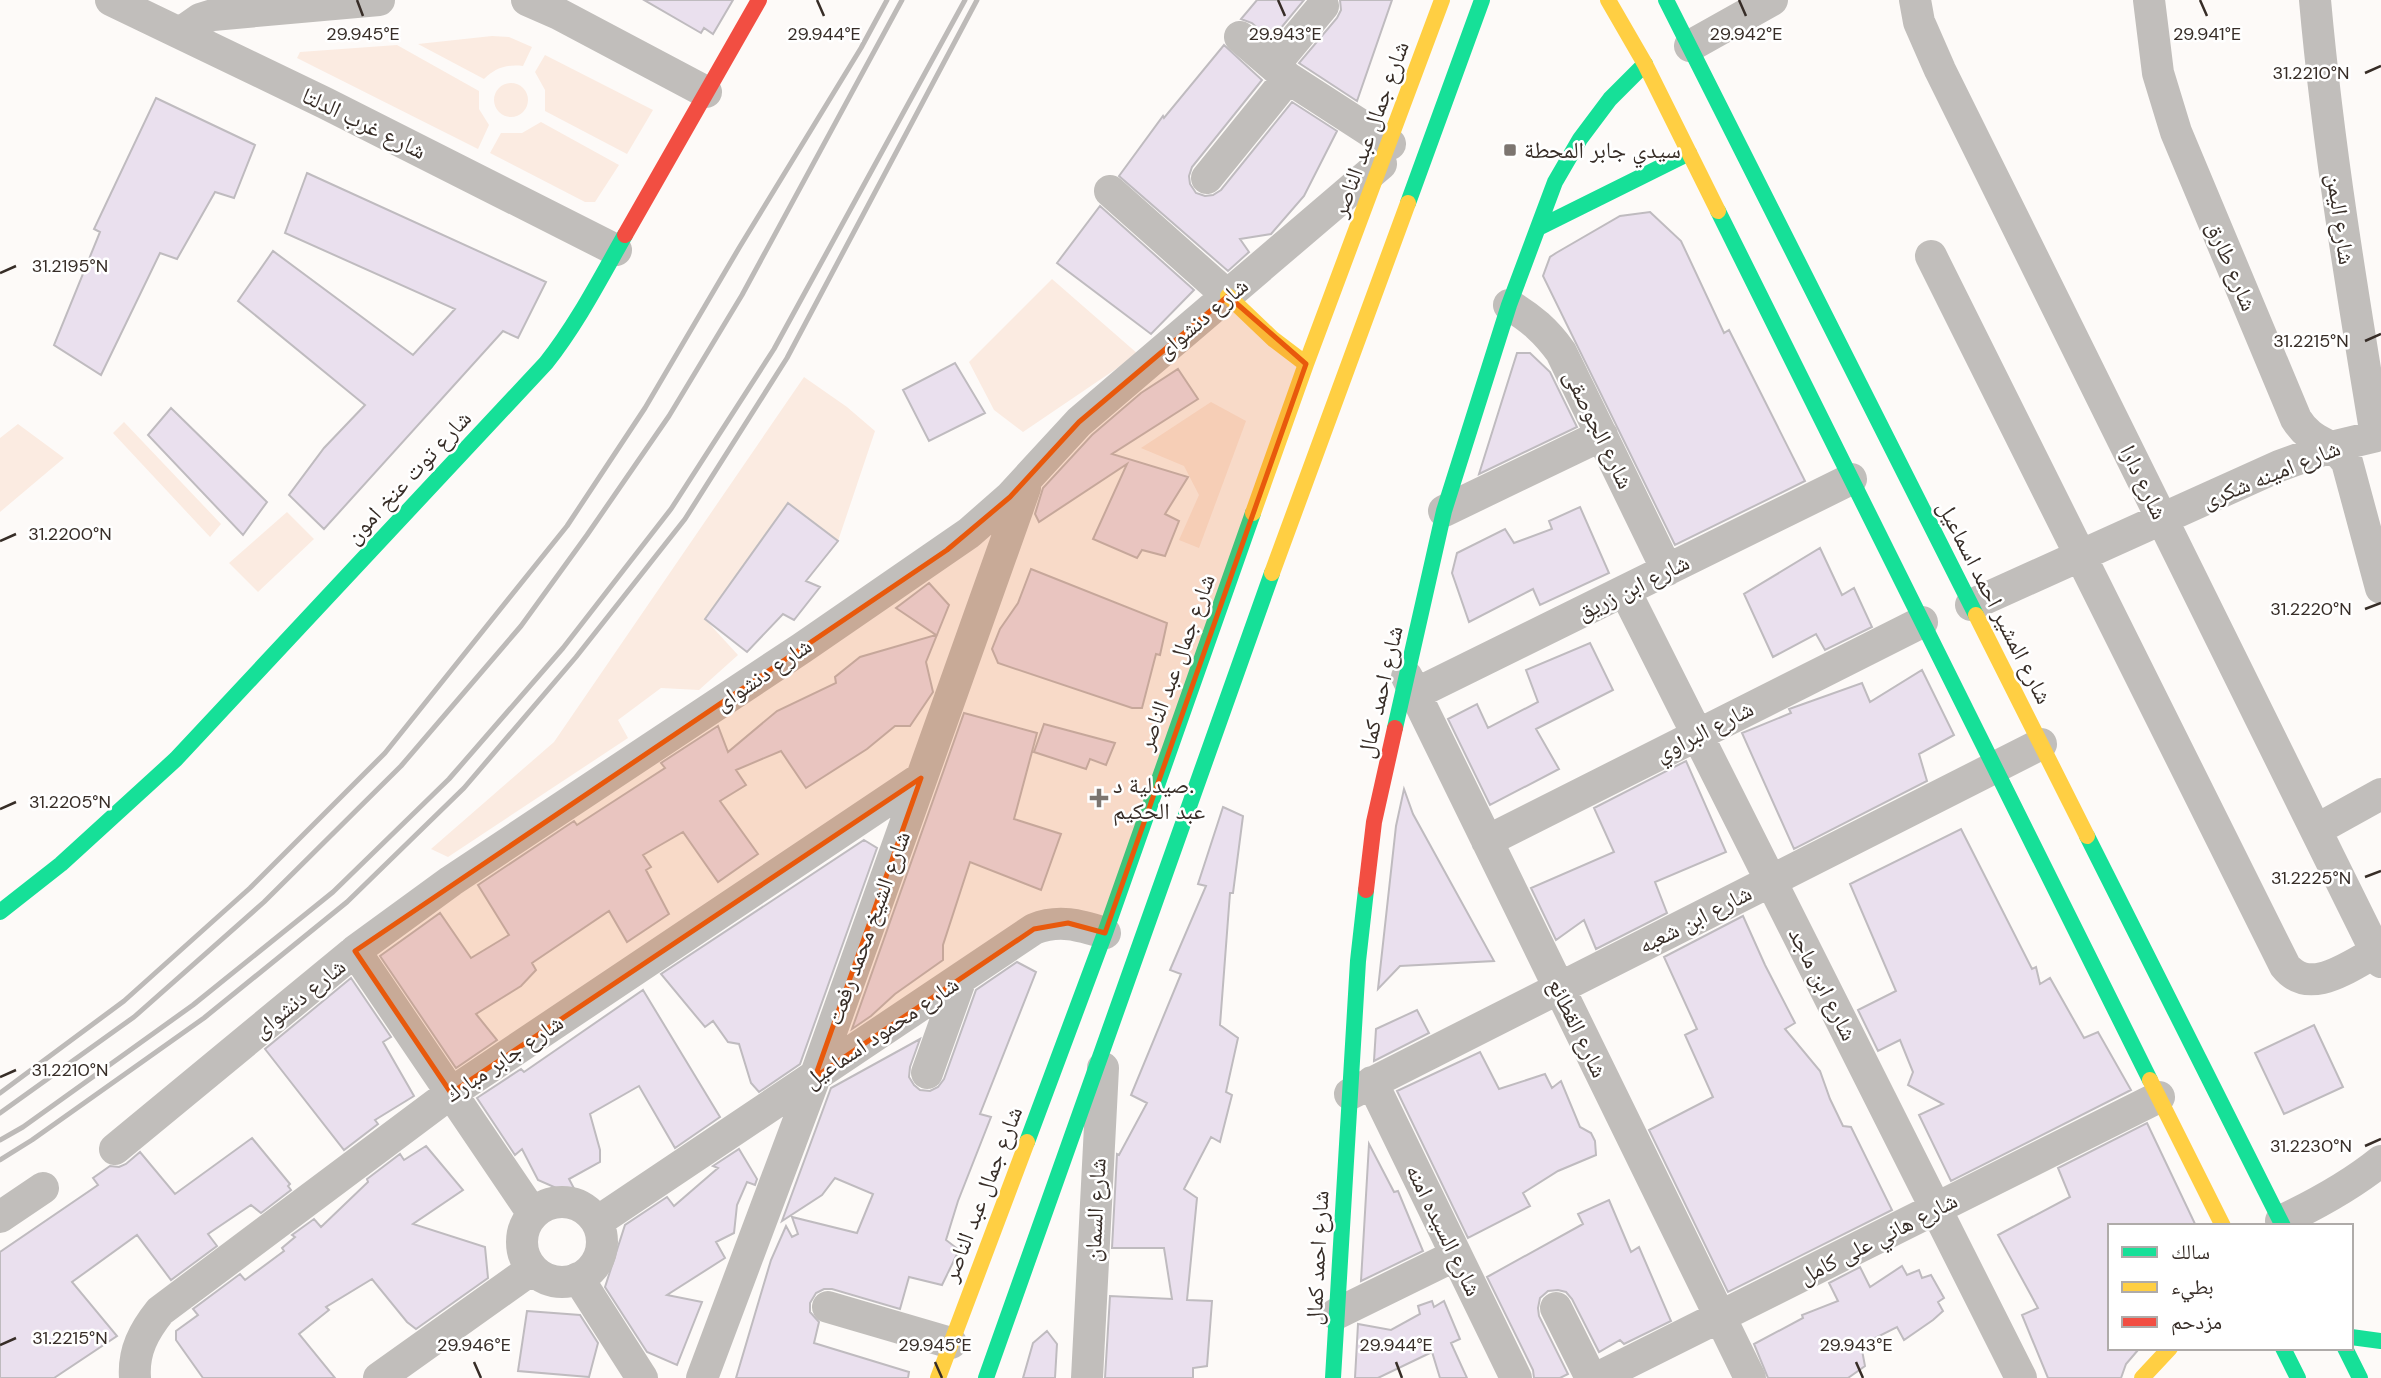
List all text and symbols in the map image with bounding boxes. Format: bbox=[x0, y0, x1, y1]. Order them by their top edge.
text: 29.945°E bbox=[326, 22, 400, 46]
text: 29.944°E bbox=[787, 22, 861, 46]
text: 29.943°E bbox=[1248, 22, 1322, 46]
text: 29.942°E bbox=[1710, 22, 1782, 46]
text: 29.941°E bbox=[2173, 22, 2241, 46]
street label: شارع جمال عبد الناصر bbox=[1324, 37, 1416, 222]
text: 31.2210°N bbox=[2273, 61, 2349, 85]
street label: شارع غرب الدلتا bbox=[297, 80, 431, 166]
place label: سيدي جابر المحطة bbox=[1524, 135, 1681, 169]
marker: سيدي جابر المحطة bbox=[1502, 142, 1518, 158]
street label: شارع اليمن bbox=[2320, 172, 2362, 266]
street label: شارع طارق bbox=[2200, 217, 2264, 315]
text: 31.2195°N bbox=[32, 254, 108, 278]
street label: شارع دنشواى bbox=[1150, 271, 1254, 365]
text: 31.2215°N bbox=[2273, 329, 2349, 353]
street label: شارع الجوصقى bbox=[1557, 364, 1641, 494]
street label: شارع توت عنخ امون bbox=[338, 404, 478, 550]
street label: شارع امينه شكرى bbox=[2197, 433, 2345, 515]
street label: شارع دارا bbox=[2113, 440, 2175, 524]
street label: شارع المشير احمد اسماعيل bbox=[1931, 495, 2059, 709]
text: 31.2200°N bbox=[28, 522, 112, 546]
street label: شارع ابن زريق bbox=[1572, 547, 1694, 627]
street label: شارع جمال عبد الناصر bbox=[1130, 570, 1222, 755]
text: 31.2220°N bbox=[2270, 597, 2352, 621]
street label: شارع احمد كمال bbox=[1350, 623, 1410, 761]
street label: شارع دنشواى bbox=[708, 630, 818, 718]
street label: شارع البراوي bbox=[1650, 693, 1760, 772]
place label: صيدلية د. عبد الحكيم bbox=[1113, 770, 1205, 827]
text: 31.2205°N bbox=[29, 790, 111, 814]
marker: صيدلية د. عبد الحكيم bbox=[1091, 790, 1107, 806]
street label: شارع الشيخ محمد رفعت bbox=[819, 827, 917, 1029]
text: 31.2225°N bbox=[2271, 866, 2351, 890]
street label: شارع ابن شعبه bbox=[1633, 878, 1757, 960]
street label: شارع ابن ماجد bbox=[1782, 922, 1864, 1046]
street label: شارع دنشواى bbox=[246, 951, 352, 1045]
street label: شارع محمود اسماعيل bbox=[798, 969, 964, 1095]
street label: شارع القطائع bbox=[1541, 973, 1615, 1083]
street label: شارع جابر مبارك bbox=[439, 1007, 569, 1109]
text: 31.2210°N bbox=[32, 1058, 108, 1082]
street label: شارع جمال عبد الناصر bbox=[934, 1102, 1029, 1287]
text: 31.2230°N bbox=[2270, 1134, 2352, 1158]
street label: شارع السمان bbox=[1077, 1157, 1113, 1263]
street label: شارع السيده امنه bbox=[1399, 1159, 1489, 1301]
street label: شارع هاني على كامل bbox=[1794, 1185, 1964, 1294]
street label: شارع احمد كمال bbox=[1298, 1190, 1336, 1326]
legend bbox=[2108, 1224, 2353, 1350]
text: سالك bbox=[2171, 1238, 2210, 1266]
text: بطيء bbox=[2171, 1273, 2214, 1303]
text: مزدحم bbox=[2171, 1308, 2222, 1336]
text: 31.2215°N bbox=[32, 1326, 108, 1350]
text: 29.946°E bbox=[437, 1333, 511, 1357]
text: 29.945°E bbox=[898, 1333, 972, 1357]
text: 29.944°E bbox=[1359, 1333, 1433, 1357]
text: 29.943°E bbox=[1819, 1333, 1893, 1357]

